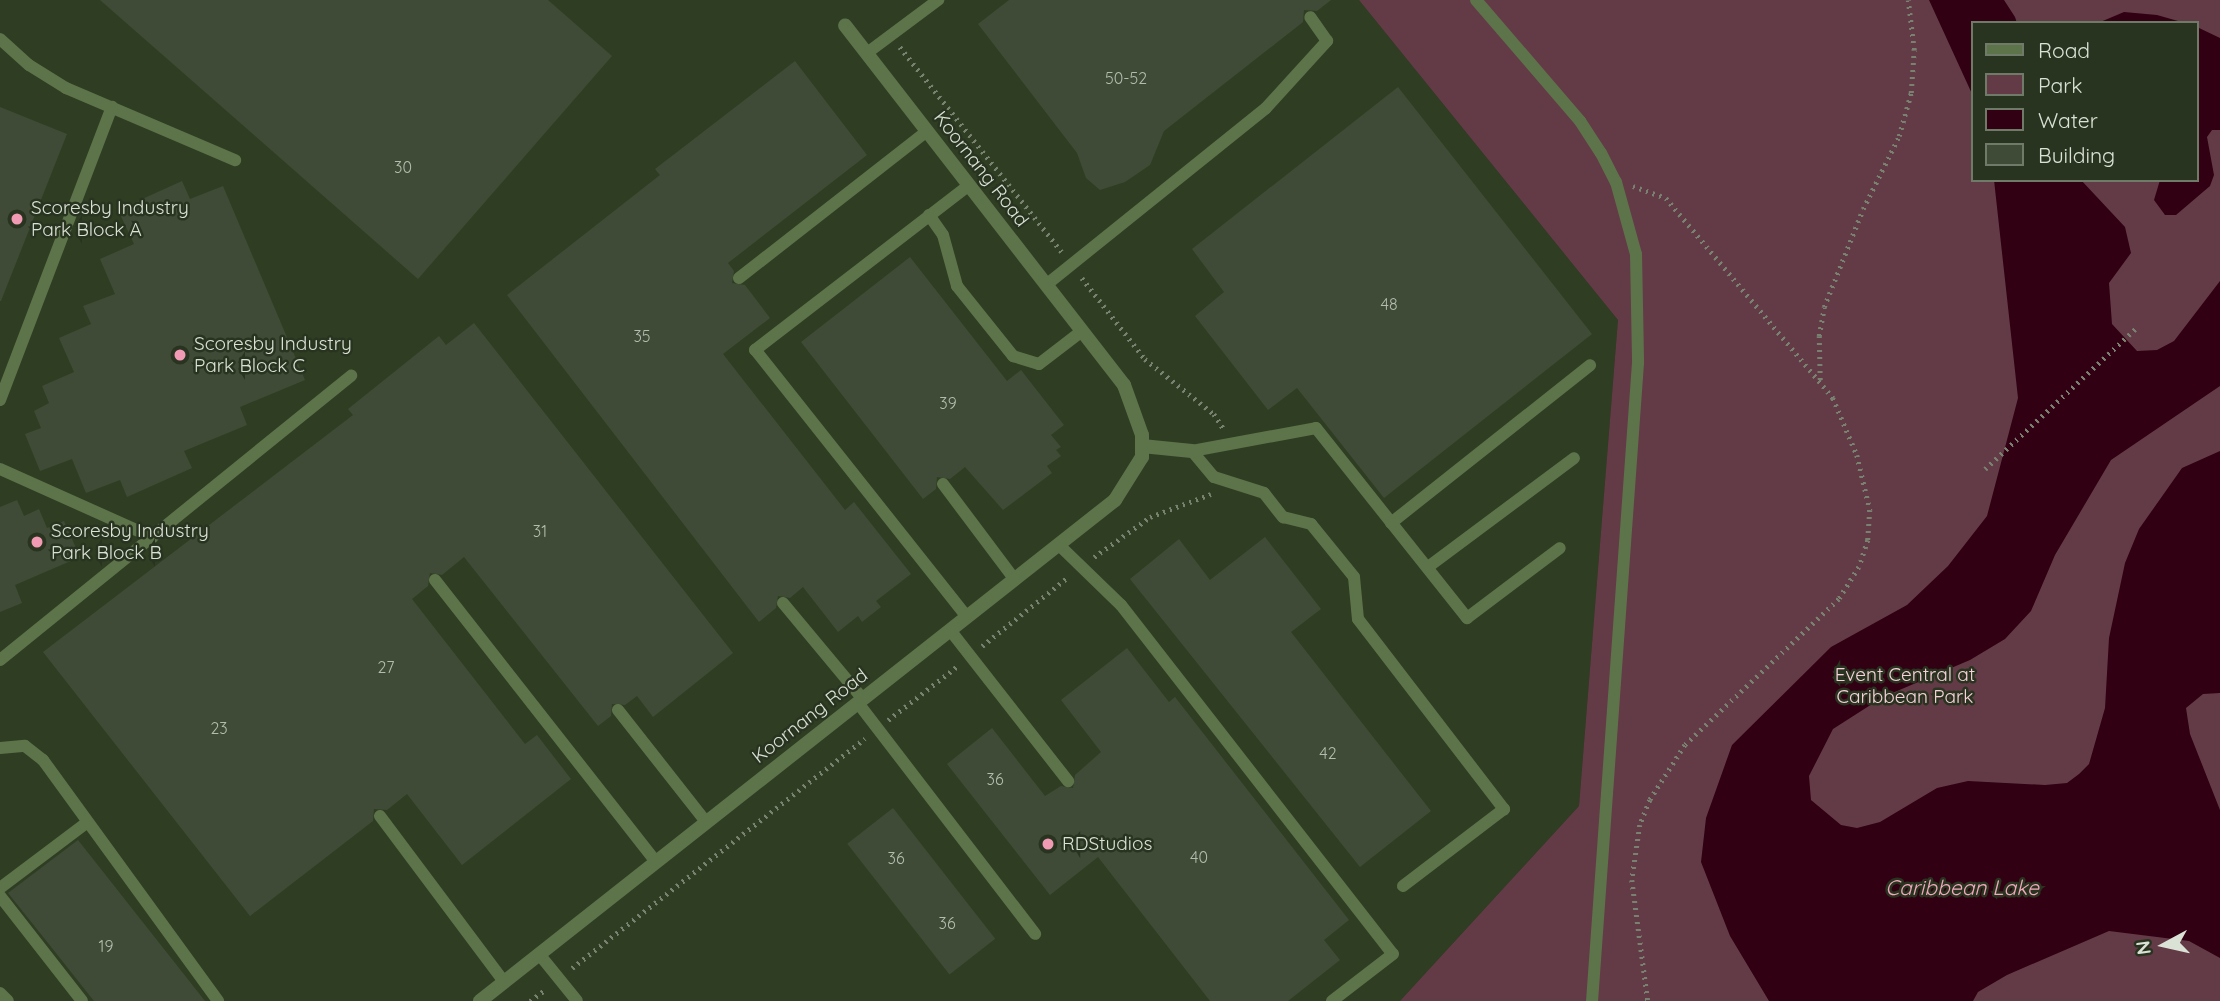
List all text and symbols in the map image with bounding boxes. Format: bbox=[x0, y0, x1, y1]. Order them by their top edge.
legend bbox=[1972, 21, 2199, 182]
text: Road bbox=[2038, 37, 2090, 63]
house number: 50-52 bbox=[1105, 68, 1147, 88]
text: Park bbox=[2038, 72, 2082, 98]
street label: Koornang Road bbox=[929, 107, 1033, 231]
text: Water bbox=[2038, 107, 2098, 133]
text: Building bbox=[2038, 142, 2115, 168]
house number: 30 bbox=[394, 157, 412, 177]
place label: Scoresby Industry Park Block A bbox=[31, 197, 189, 241]
marker: Scoresby Industry Park Block A bbox=[9, 211, 25, 227]
house number: 48 bbox=[1380, 294, 1398, 314]
house number: 35 bbox=[633, 326, 651, 346]
place label: Scoresby Industry Park Block C bbox=[194, 333, 352, 377]
marker: Scoresby Industry Park Block C bbox=[172, 347, 188, 363]
house number: 39 bbox=[939, 393, 957, 413]
place label: Scoresby Industry Park Block B bbox=[51, 520, 209, 564]
house number: 31 bbox=[533, 521, 547, 541]
marker: Scoresby Industry Park Block B bbox=[29, 534, 45, 550]
house number: 27 bbox=[378, 657, 394, 677]
street label: Koornang Road bbox=[748, 664, 872, 768]
park label: Event Central at Caribbean Park bbox=[1835, 664, 1975, 708]
house number: 23 bbox=[210, 718, 228, 738]
house number: 42 bbox=[1319, 743, 1337, 763]
house number: 36 bbox=[987, 769, 1003, 789]
place label: RDStudios bbox=[1062, 833, 1152, 855]
marker: RDStudios bbox=[1040, 836, 1056, 852]
house number: 40 bbox=[1190, 847, 1208, 867]
house number: 36 bbox=[888, 848, 904, 868]
water label: Caribbean Lake bbox=[1885, 874, 2039, 900]
north arrow bbox=[2129, 910, 2199, 980]
house number: 36 bbox=[939, 913, 955, 933]
house number: 19 bbox=[99, 936, 113, 956]
text: N bbox=[2130, 939, 2156, 957]

